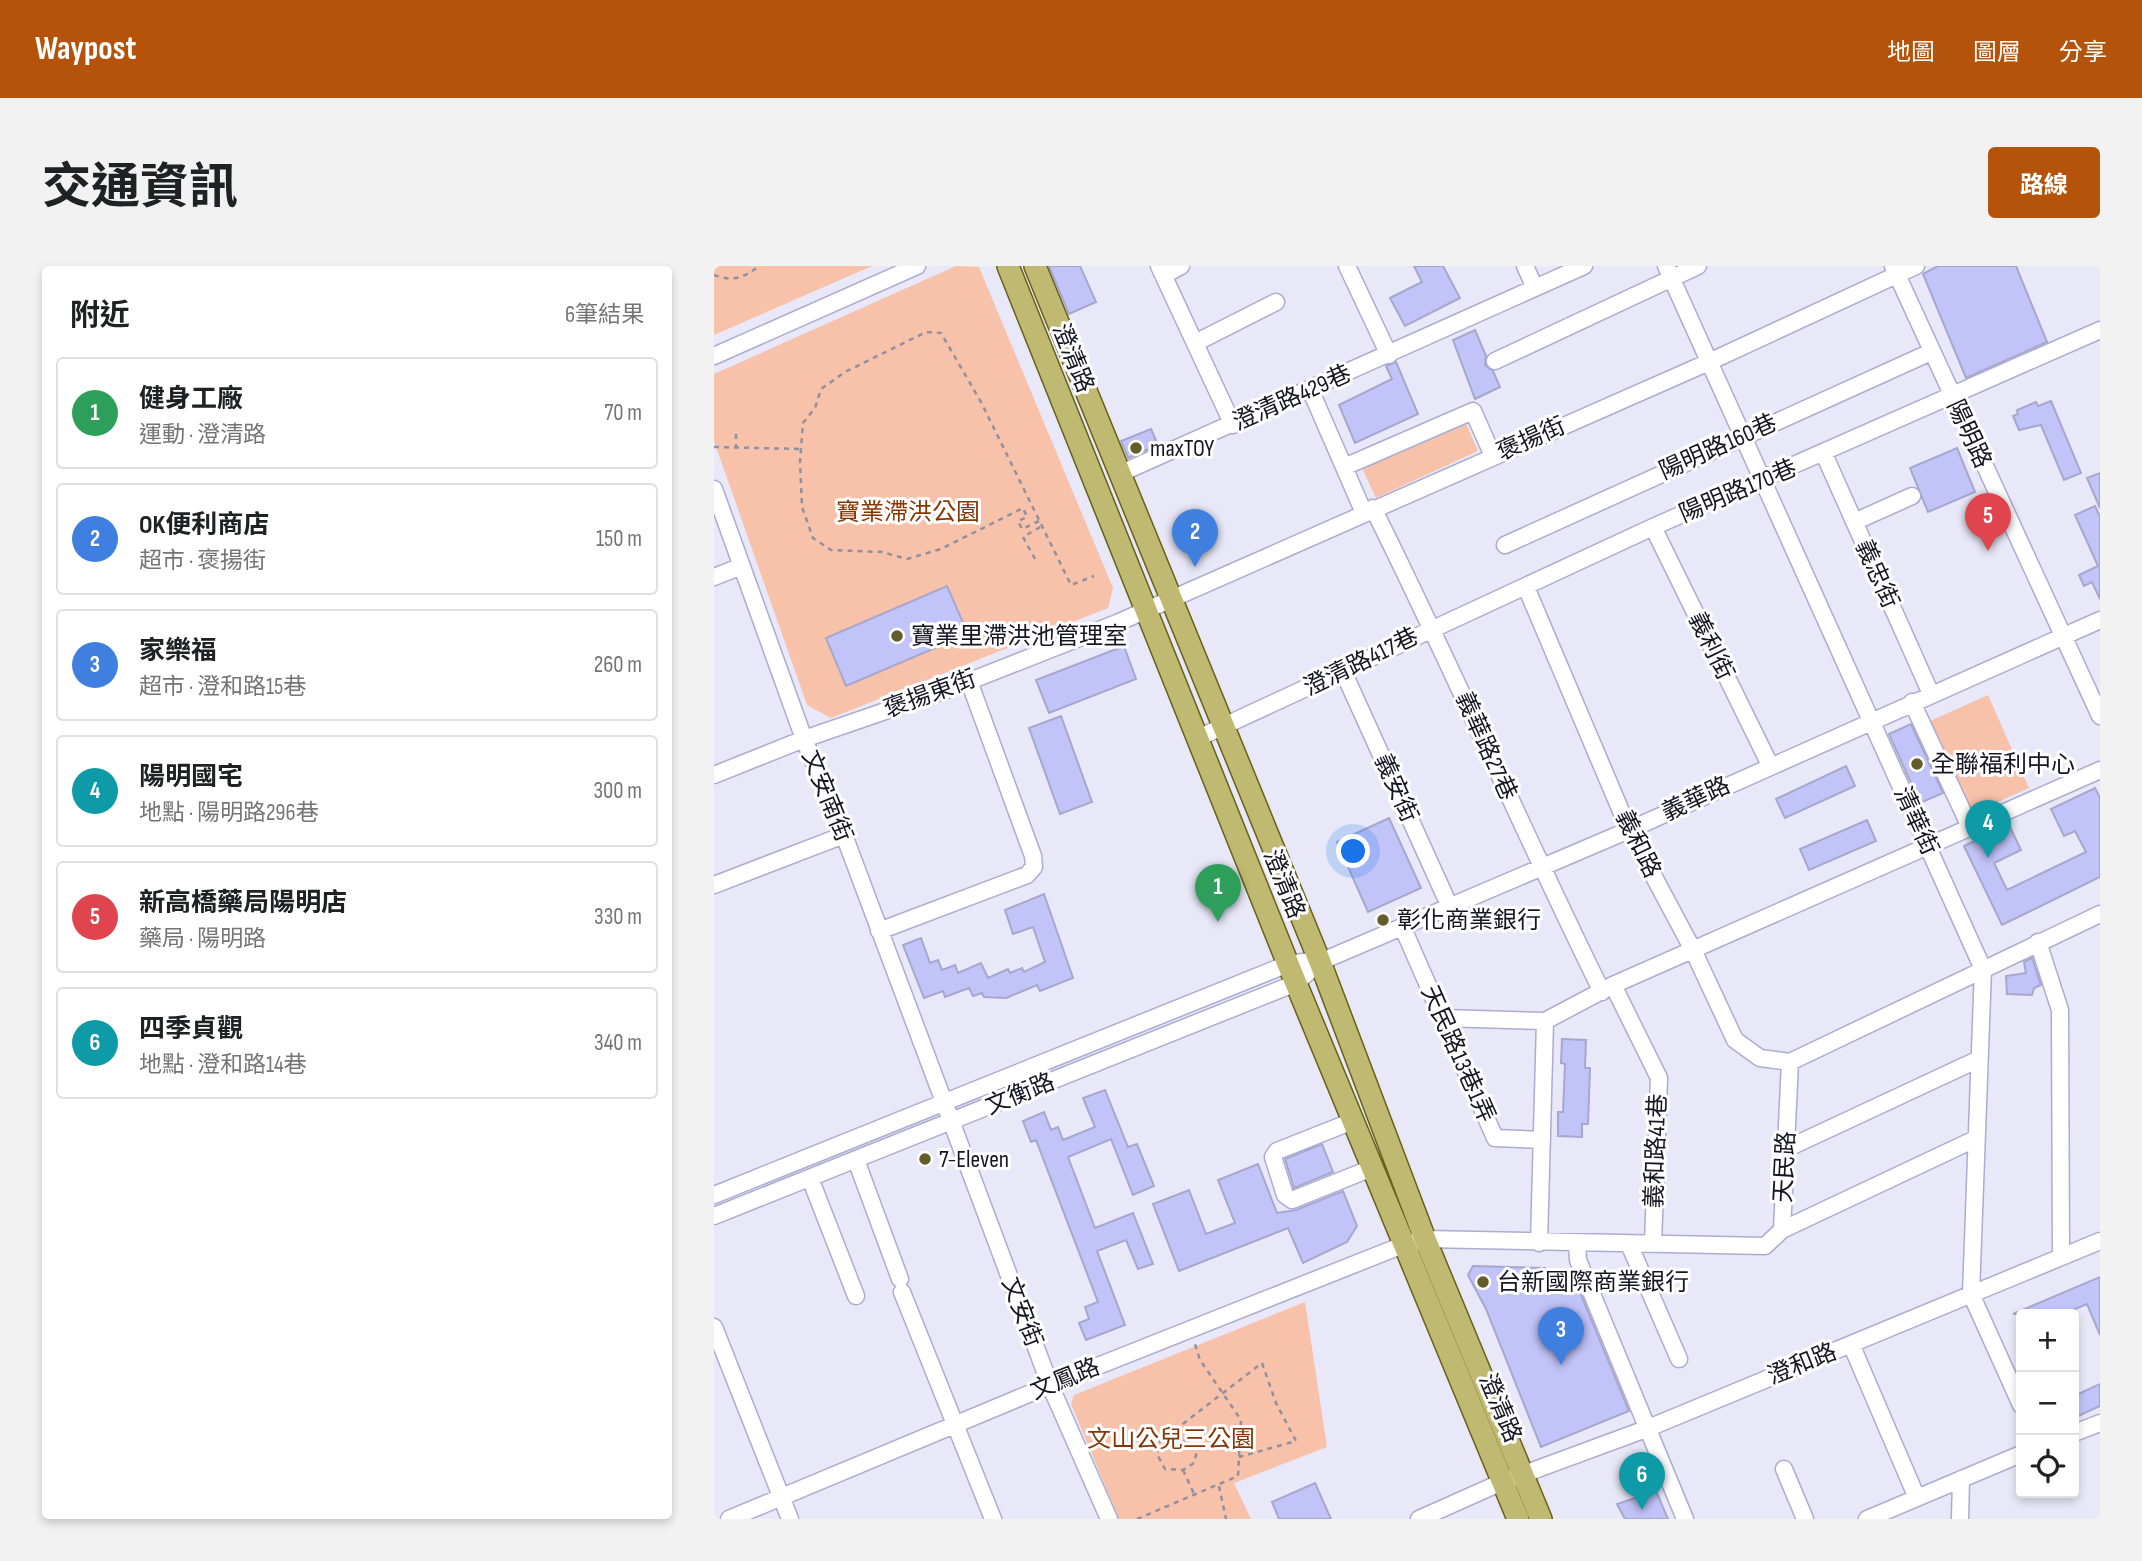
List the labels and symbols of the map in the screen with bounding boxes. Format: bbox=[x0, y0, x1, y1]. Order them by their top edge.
street label: 澄清路 bbox=[1046, 319, 1100, 397]
street label: 澄清路429巷 bbox=[1228, 359, 1356, 437]
street label: 陽明路 bbox=[1941, 395, 1997, 473]
street label: 陽明路160巷 bbox=[1655, 408, 1781, 486]
street label: 褒揚街 bbox=[1492, 411, 1570, 467]
place label: maxTOY bbox=[1150, 434, 1214, 463]
marker: maxTOY bbox=[1128, 440, 1144, 456]
street label: 陽明路170巷 bbox=[1675, 453, 1801, 529]
pin: 5 bbox=[1965, 493, 2011, 551]
park label: 寶業滯洪公園 bbox=[836, 498, 980, 527]
pin: 2 bbox=[1172, 509, 1218, 567]
street label: 義忠街 bbox=[1849, 535, 1905, 613]
street label: 義利街 bbox=[1682, 607, 1740, 685]
place label: 寶業里滯洪池管理室 bbox=[911, 622, 1127, 651]
street label: 澄清路417巷 bbox=[1299, 622, 1423, 702]
marker: 寶業里滯洪池管理室 bbox=[889, 628, 905, 644]
street label: 褒揚東街 bbox=[880, 664, 980, 724]
street label: 義華路27巷 bbox=[1449, 687, 1523, 805]
street label: 文安南街 bbox=[796, 746, 858, 846]
street label: 義安街 bbox=[1368, 749, 1424, 827]
place label: 全聯福利中心 bbox=[1931, 750, 2075, 779]
marker: 全聯福利中心 bbox=[1909, 756, 1925, 772]
street label: 義華路 bbox=[1657, 771, 1735, 827]
street label: 清華街 bbox=[1888, 782, 1944, 860]
pin: 4 bbox=[1965, 800, 2011, 858]
street label: 義和路 bbox=[1609, 805, 1667, 883]
your location bbox=[1336, 834, 1370, 868]
street label: 澄清路 bbox=[1257, 845, 1311, 923]
pin: 1 bbox=[1195, 864, 1241, 922]
place label: 彰化商業銀行 bbox=[1397, 906, 1541, 935]
marker: 彰化商業銀行 bbox=[1375, 912, 1391, 928]
street label: 天民路13巷1弄 bbox=[1415, 981, 1501, 1127]
street label: 文衡路 bbox=[981, 1067, 1059, 1121]
street label: 義和路41巷 bbox=[1640, 1093, 1672, 1209]
street label: 天民路 bbox=[1769, 1130, 1801, 1204]
place label: 7-Eleven bbox=[939, 1145, 1009, 1174]
marker: 7-Eleven bbox=[917, 1151, 933, 1167]
place label: 台新國際商業銀行 bbox=[1497, 1268, 1689, 1297]
street label: 文安街 bbox=[996, 1273, 1048, 1351]
marker: 台新國際商業銀行 bbox=[1475, 1274, 1491, 1290]
pin: 3 bbox=[1538, 1307, 1584, 1365]
street label: 澄和路 bbox=[1763, 1337, 1841, 1391]
street label: 文鳳路 bbox=[1026, 1352, 1104, 1406]
street label: 澄清路 bbox=[1473, 1369, 1527, 1447]
park label: 文山公兒三公園 bbox=[1087, 1425, 1255, 1454]
pin: 6 bbox=[1619, 1452, 1665, 1510]

